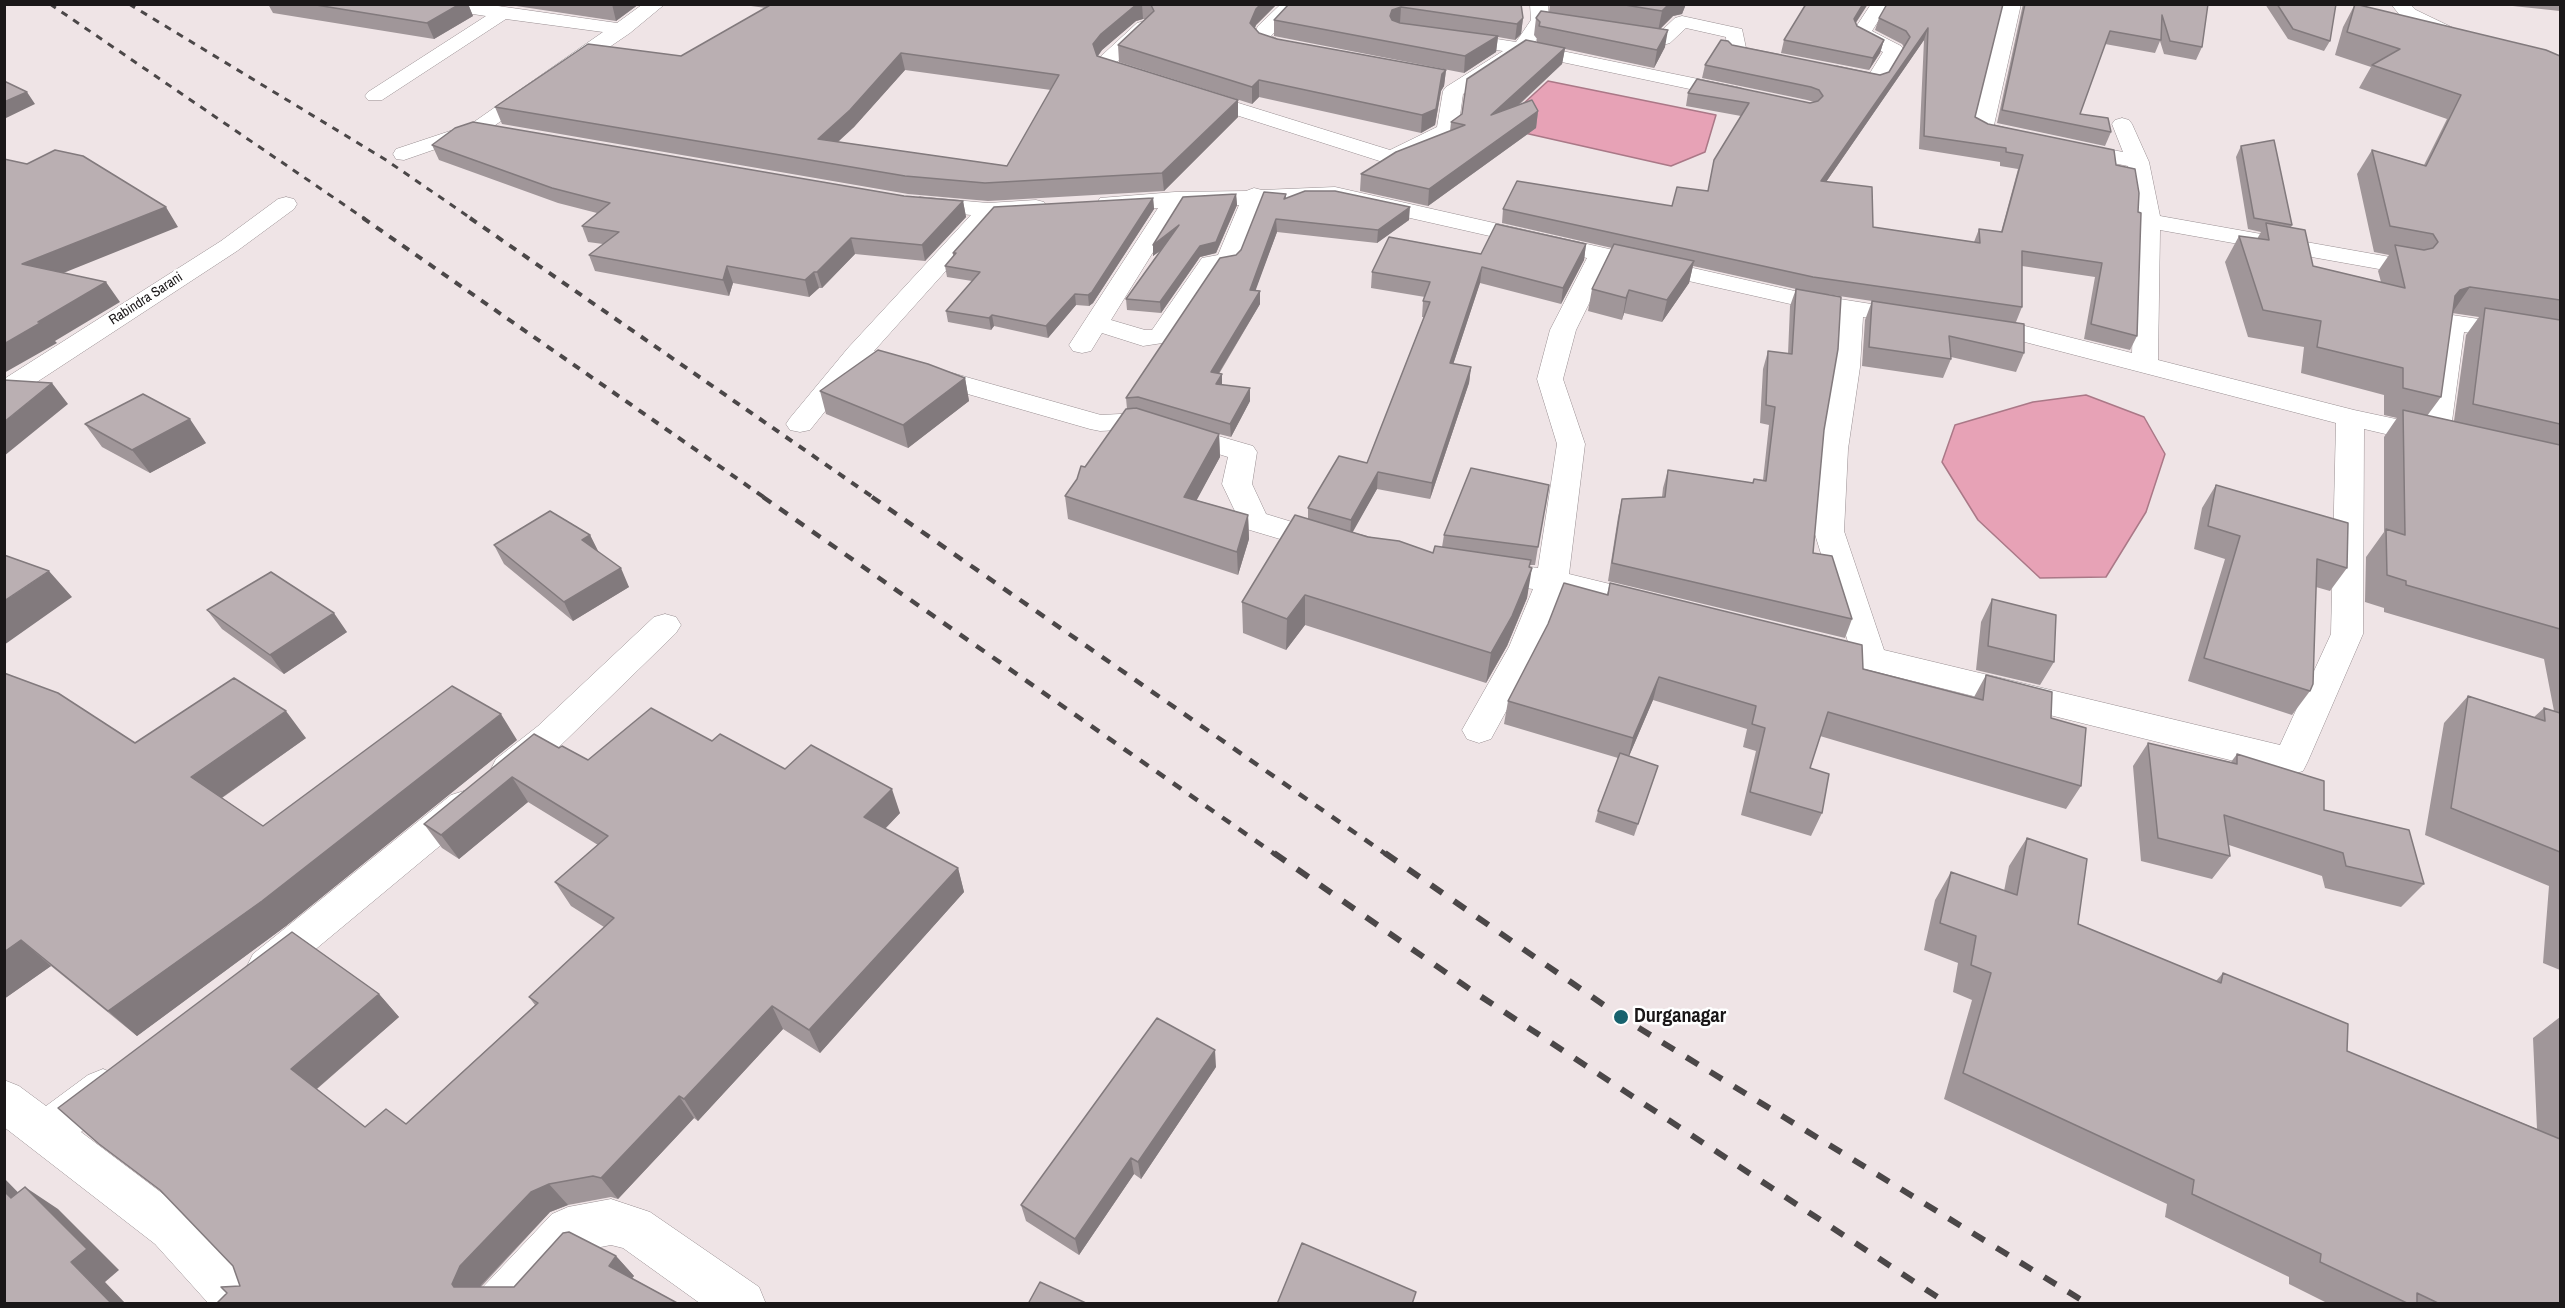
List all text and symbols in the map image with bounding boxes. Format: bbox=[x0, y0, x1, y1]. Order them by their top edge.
street label: Rabindra Sarani bbox=[106, 269, 186, 329]
place label: Durganagar bbox=[1634, 1005, 1726, 1029]
marker: Durganagar bbox=[1612, 1008, 1630, 1026]

